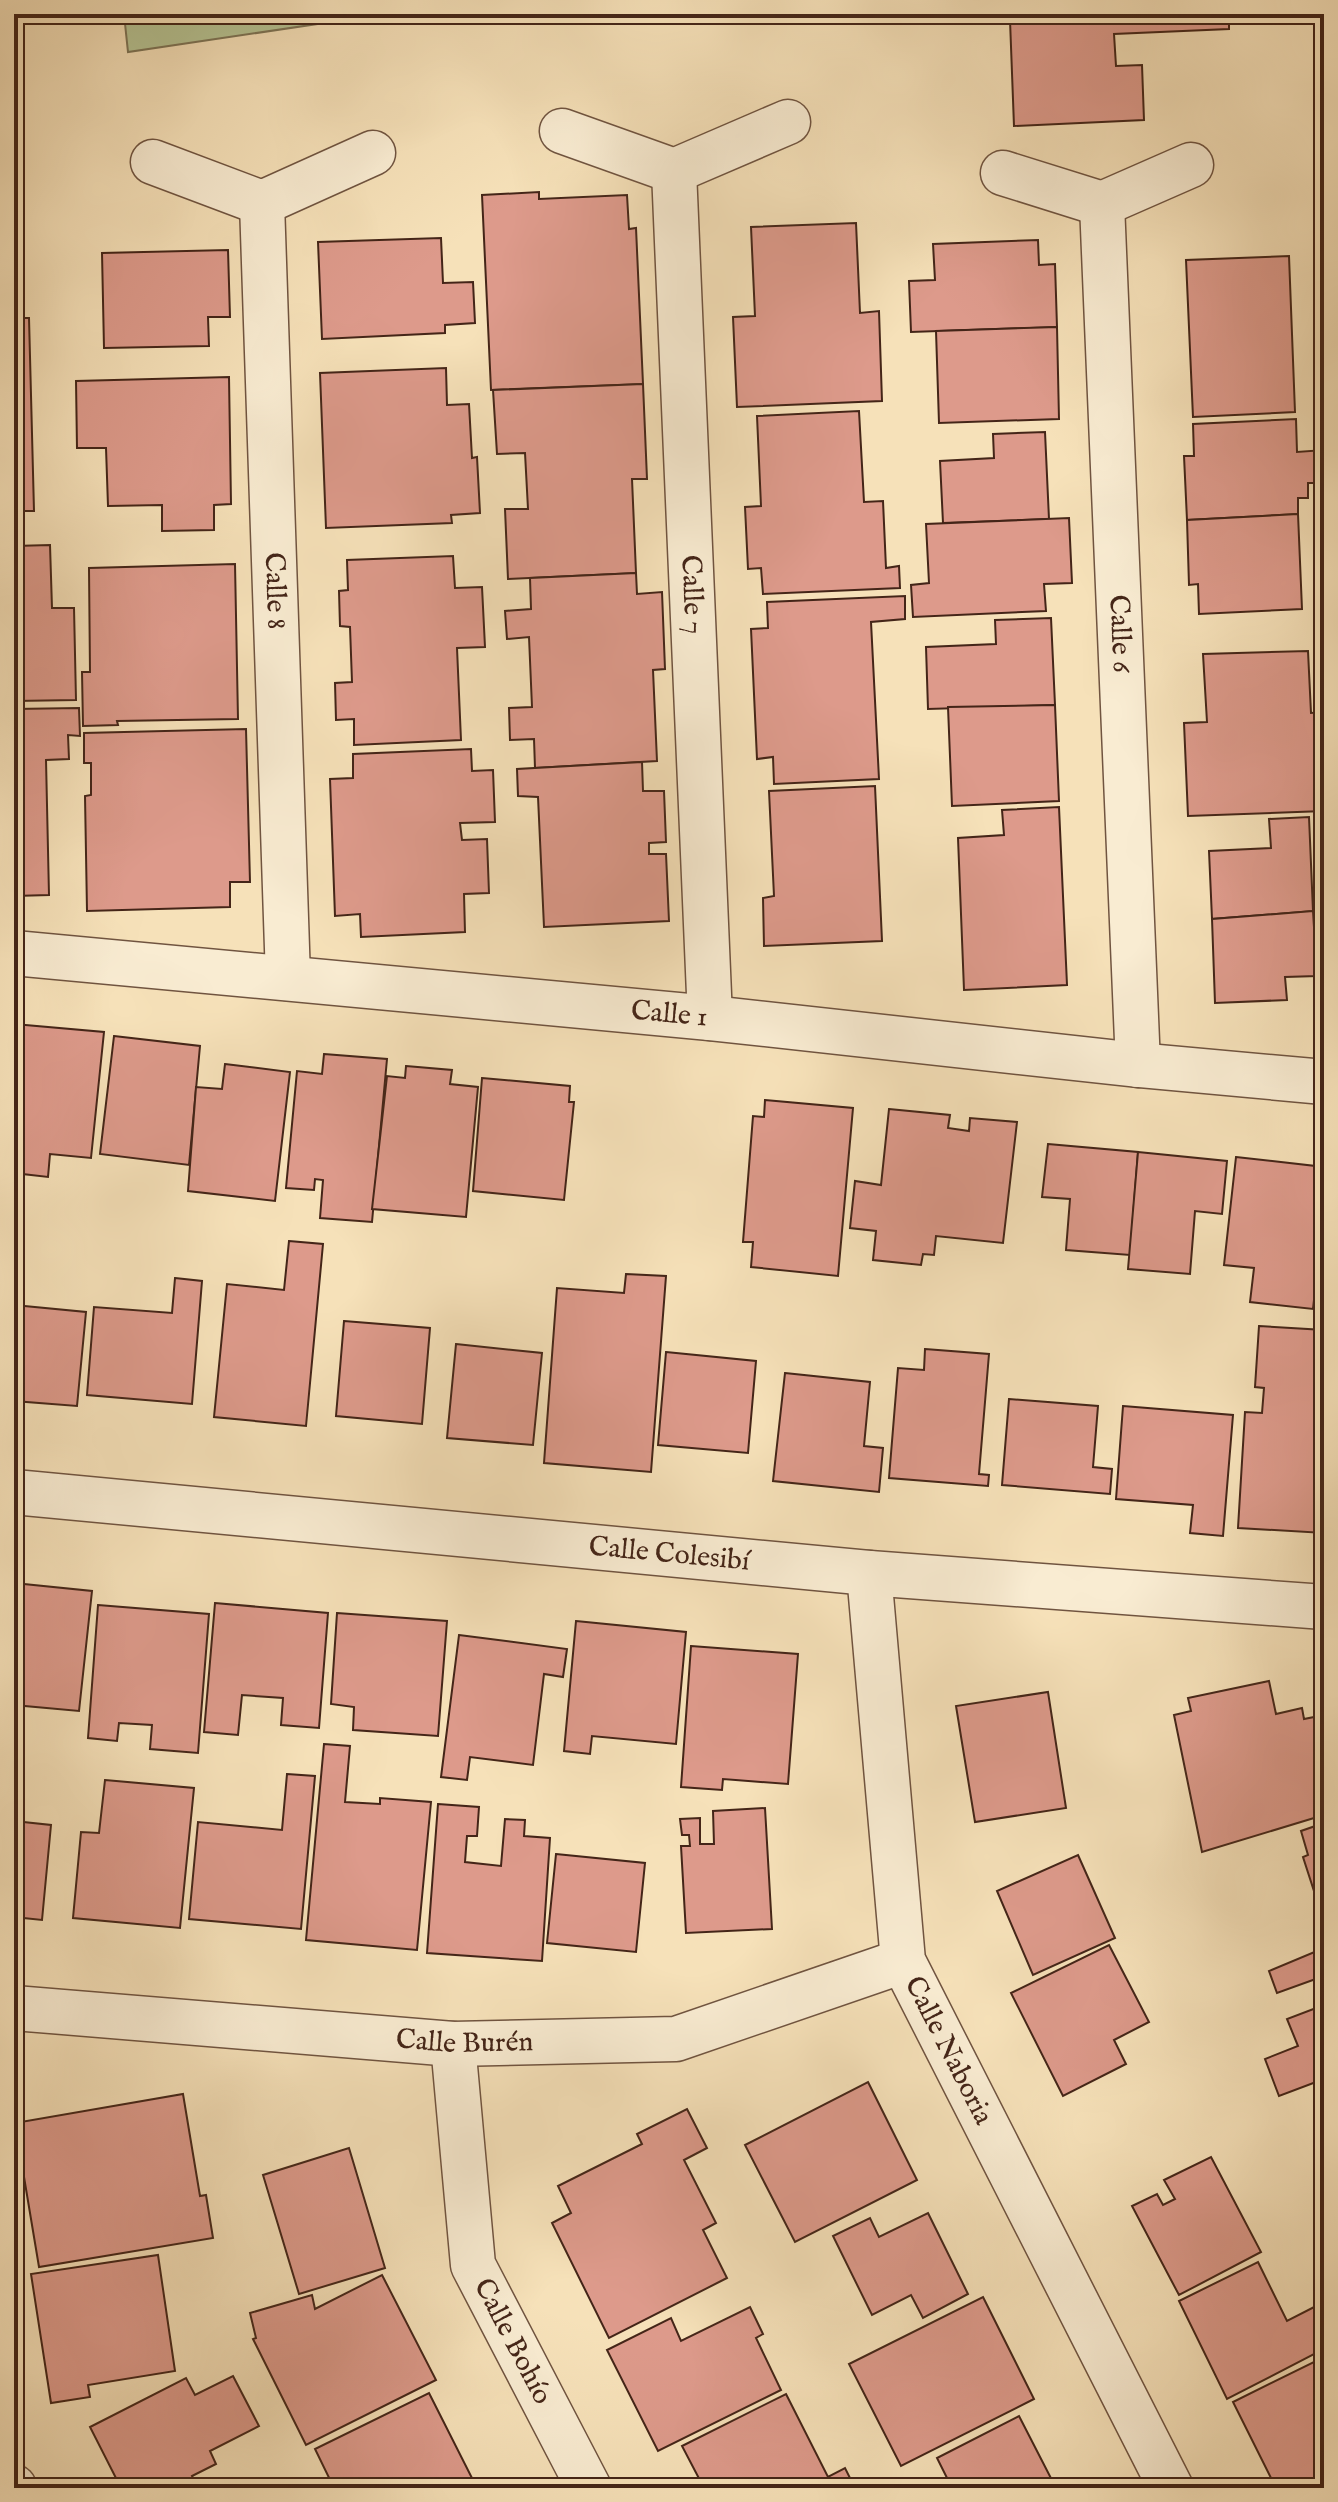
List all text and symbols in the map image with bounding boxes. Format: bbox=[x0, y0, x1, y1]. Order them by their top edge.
street label: Calle 8 bbox=[256, 552, 294, 630]
street label: Calle 7 bbox=[673, 554, 711, 635]
street label: Calle 6 bbox=[1101, 594, 1139, 675]
street label: Calle 1 bbox=[629, 993, 709, 1035]
street label: Calle Colesibí bbox=[587, 1529, 753, 1579]
street label: Calle Naboria bbox=[896, 1971, 1001, 2131]
street label: Calle Burén bbox=[395, 2022, 534, 2062]
street label: Calle Bohío bbox=[466, 2272, 560, 2410]

